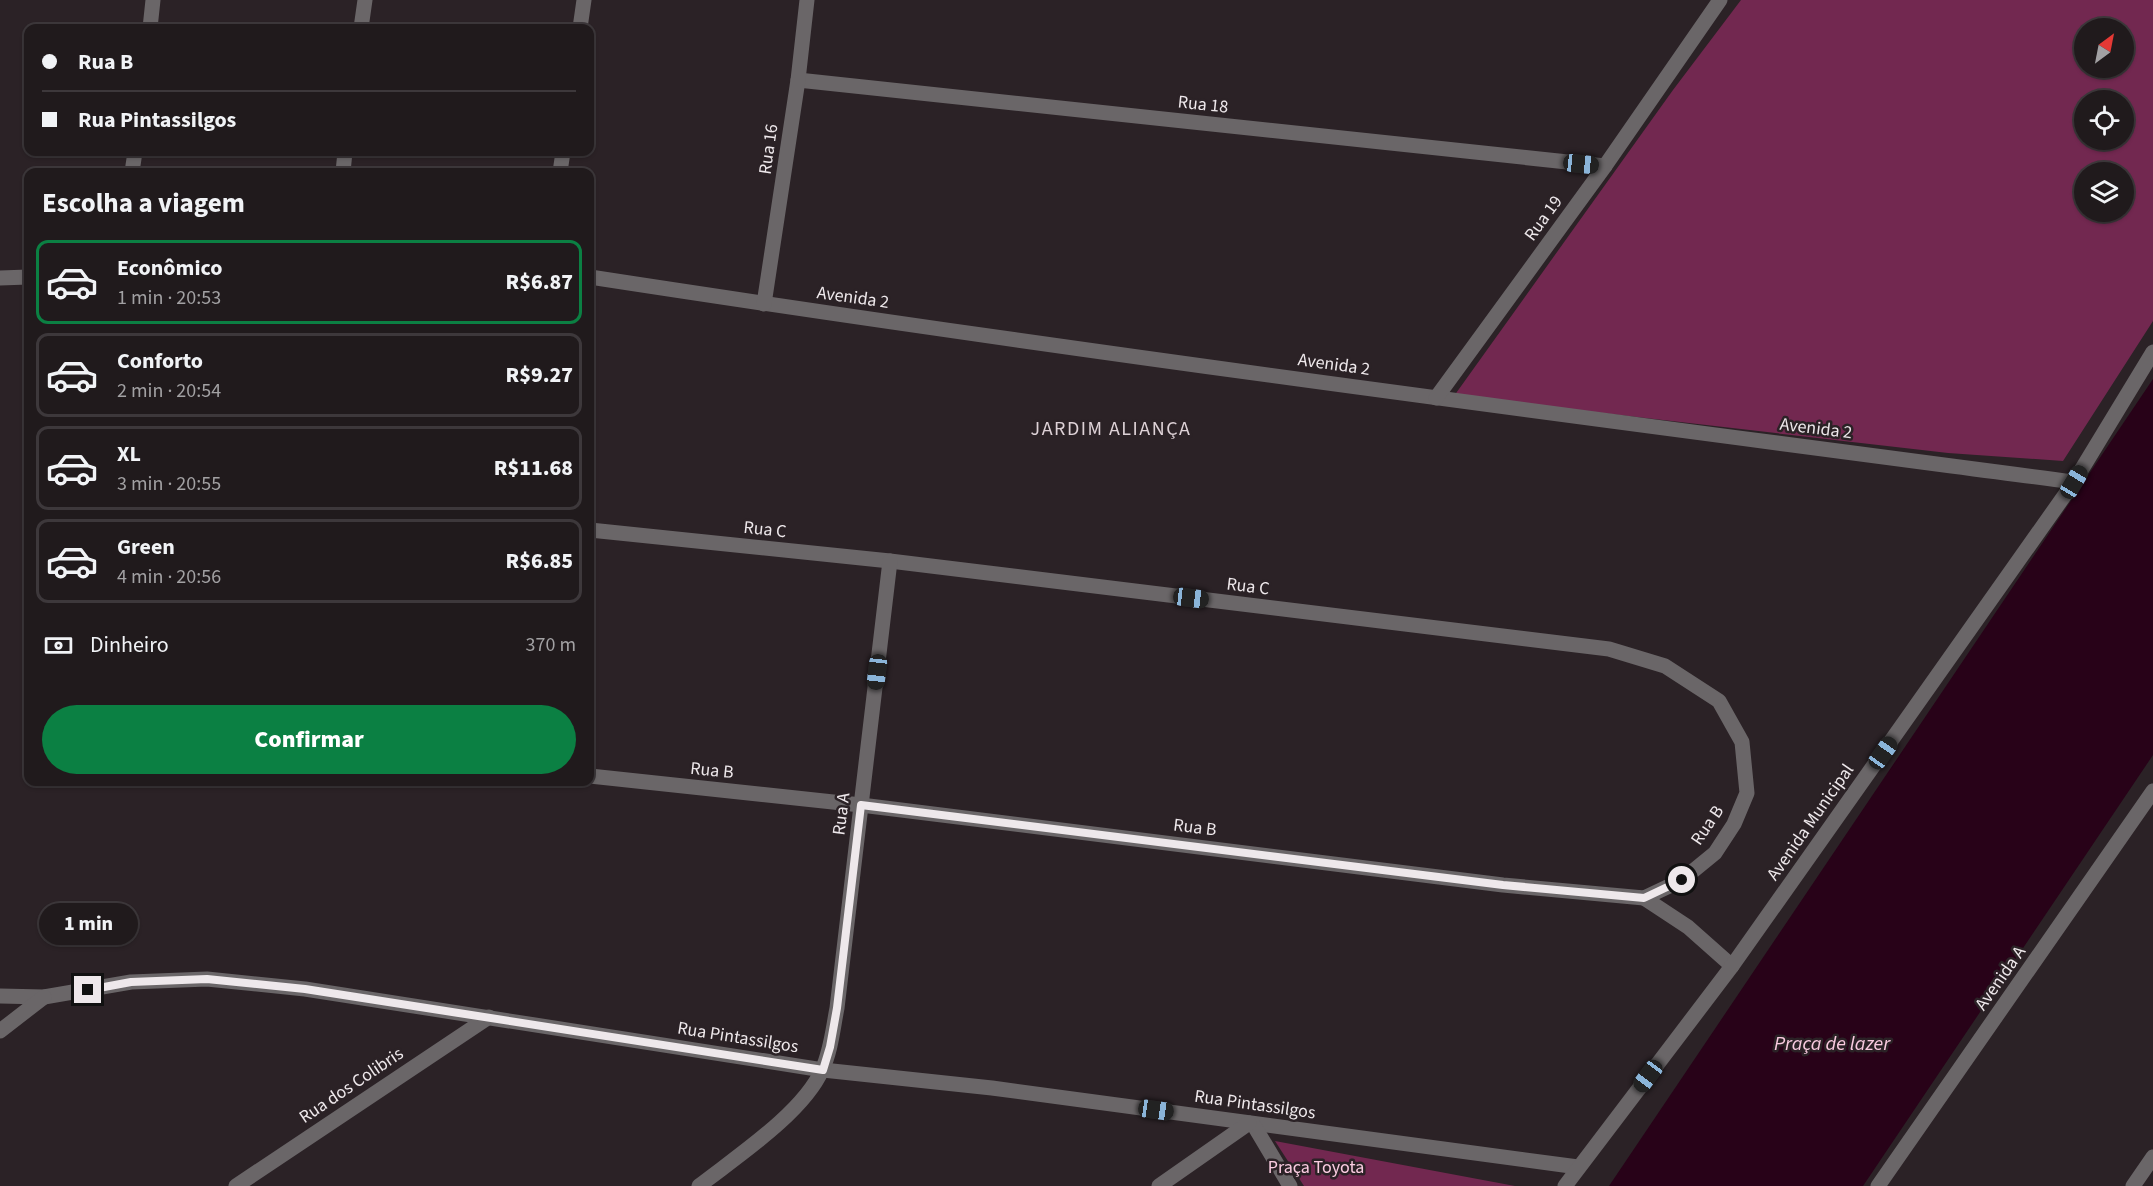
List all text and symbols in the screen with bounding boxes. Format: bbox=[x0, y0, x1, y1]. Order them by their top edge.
north arrow bbox=[2074, 18, 2134, 78]
map controls bbox=[2074, 18, 2134, 222]
text: Rua B bbox=[78, 46, 133, 78]
street label: Rua 18 bbox=[1176, 89, 1229, 120]
button: locate bbox=[2074, 90, 2134, 150]
text: Rua Pintassilgos bbox=[78, 104, 236, 136]
street label: Rua 16 bbox=[753, 122, 784, 176]
car bbox=[1562, 153, 1600, 175]
button: layers bbox=[2074, 162, 2134, 222]
text: Escolha a viagem bbox=[42, 184, 245, 223]
street label: Rua 19 bbox=[1518, 190, 1568, 246]
text: Econômico bbox=[117, 252, 222, 284]
icon: car bbox=[45, 255, 99, 309]
text: R$6.87 bbox=[506, 266, 573, 298]
street label: Avenida 2 bbox=[815, 280, 891, 315]
text: 1 min · 20:53 bbox=[117, 284, 221, 312]
text: Conforto bbox=[117, 345, 203, 377]
street label: Avenida 2 bbox=[1296, 347, 1372, 382]
icon: car bbox=[45, 348, 99, 402]
text: R$9.27 bbox=[506, 359, 573, 391]
text: 2 min · 20:54 bbox=[117, 377, 221, 405]
street label: Avenida 2 bbox=[1778, 412, 1854, 445]
district label: JARDIM ALIANÇA bbox=[1031, 415, 1191, 443]
text: XL bbox=[117, 438, 141, 470]
icon: car bbox=[45, 441, 99, 495]
text: R$11.68 bbox=[494, 452, 573, 484]
car bbox=[2057, 462, 2091, 502]
text: 3 min · 20:55 bbox=[117, 470, 221, 498]
street label: Rua C bbox=[742, 515, 788, 544]
text: Green bbox=[117, 531, 175, 563]
icon: car bbox=[45, 534, 99, 588]
text: R$6.85 bbox=[506, 545, 573, 577]
text: 4 min · 20:56 bbox=[117, 563, 221, 591]
street label: Rua C bbox=[1225, 571, 1271, 602]
car bbox=[1172, 587, 1210, 609]
icon: cash bbox=[42, 629, 75, 662]
text: Dinheiro bbox=[90, 629, 169, 661]
text: 370 m bbox=[526, 631, 576, 659]
car bbox=[866, 653, 888, 691]
button: Confirmar bbox=[42, 705, 576, 774]
car bbox=[1865, 733, 1901, 773]
street label: Rua B bbox=[689, 756, 735, 785]
street label: Avenida Municipal bbox=[1761, 759, 1860, 886]
street label: Rua A bbox=[827, 791, 857, 837]
street label: Rua B bbox=[1685, 800, 1730, 850]
street label: Rua B bbox=[1172, 812, 1218, 843]
route start bbox=[1668, 866, 1695, 893]
callout: 1 min bbox=[38, 903, 138, 945]
text: 1 min bbox=[64, 910, 113, 938]
street label: Avenida A bbox=[1969, 941, 2032, 1016]
route end bbox=[74, 976, 101, 1003]
street label: Rua Pintassilgos bbox=[676, 1016, 800, 1059]
water label: Praça de lazer bbox=[1774, 1030, 1891, 1058]
street label: Rua dos Colibris bbox=[294, 1041, 408, 1130]
car bbox=[1630, 1056, 1666, 1096]
street label: Rua Pintassilgos bbox=[1193, 1084, 1317, 1125]
car bbox=[1137, 1099, 1175, 1121]
park label: Praça Toyota bbox=[1268, 1155, 1364, 1180]

